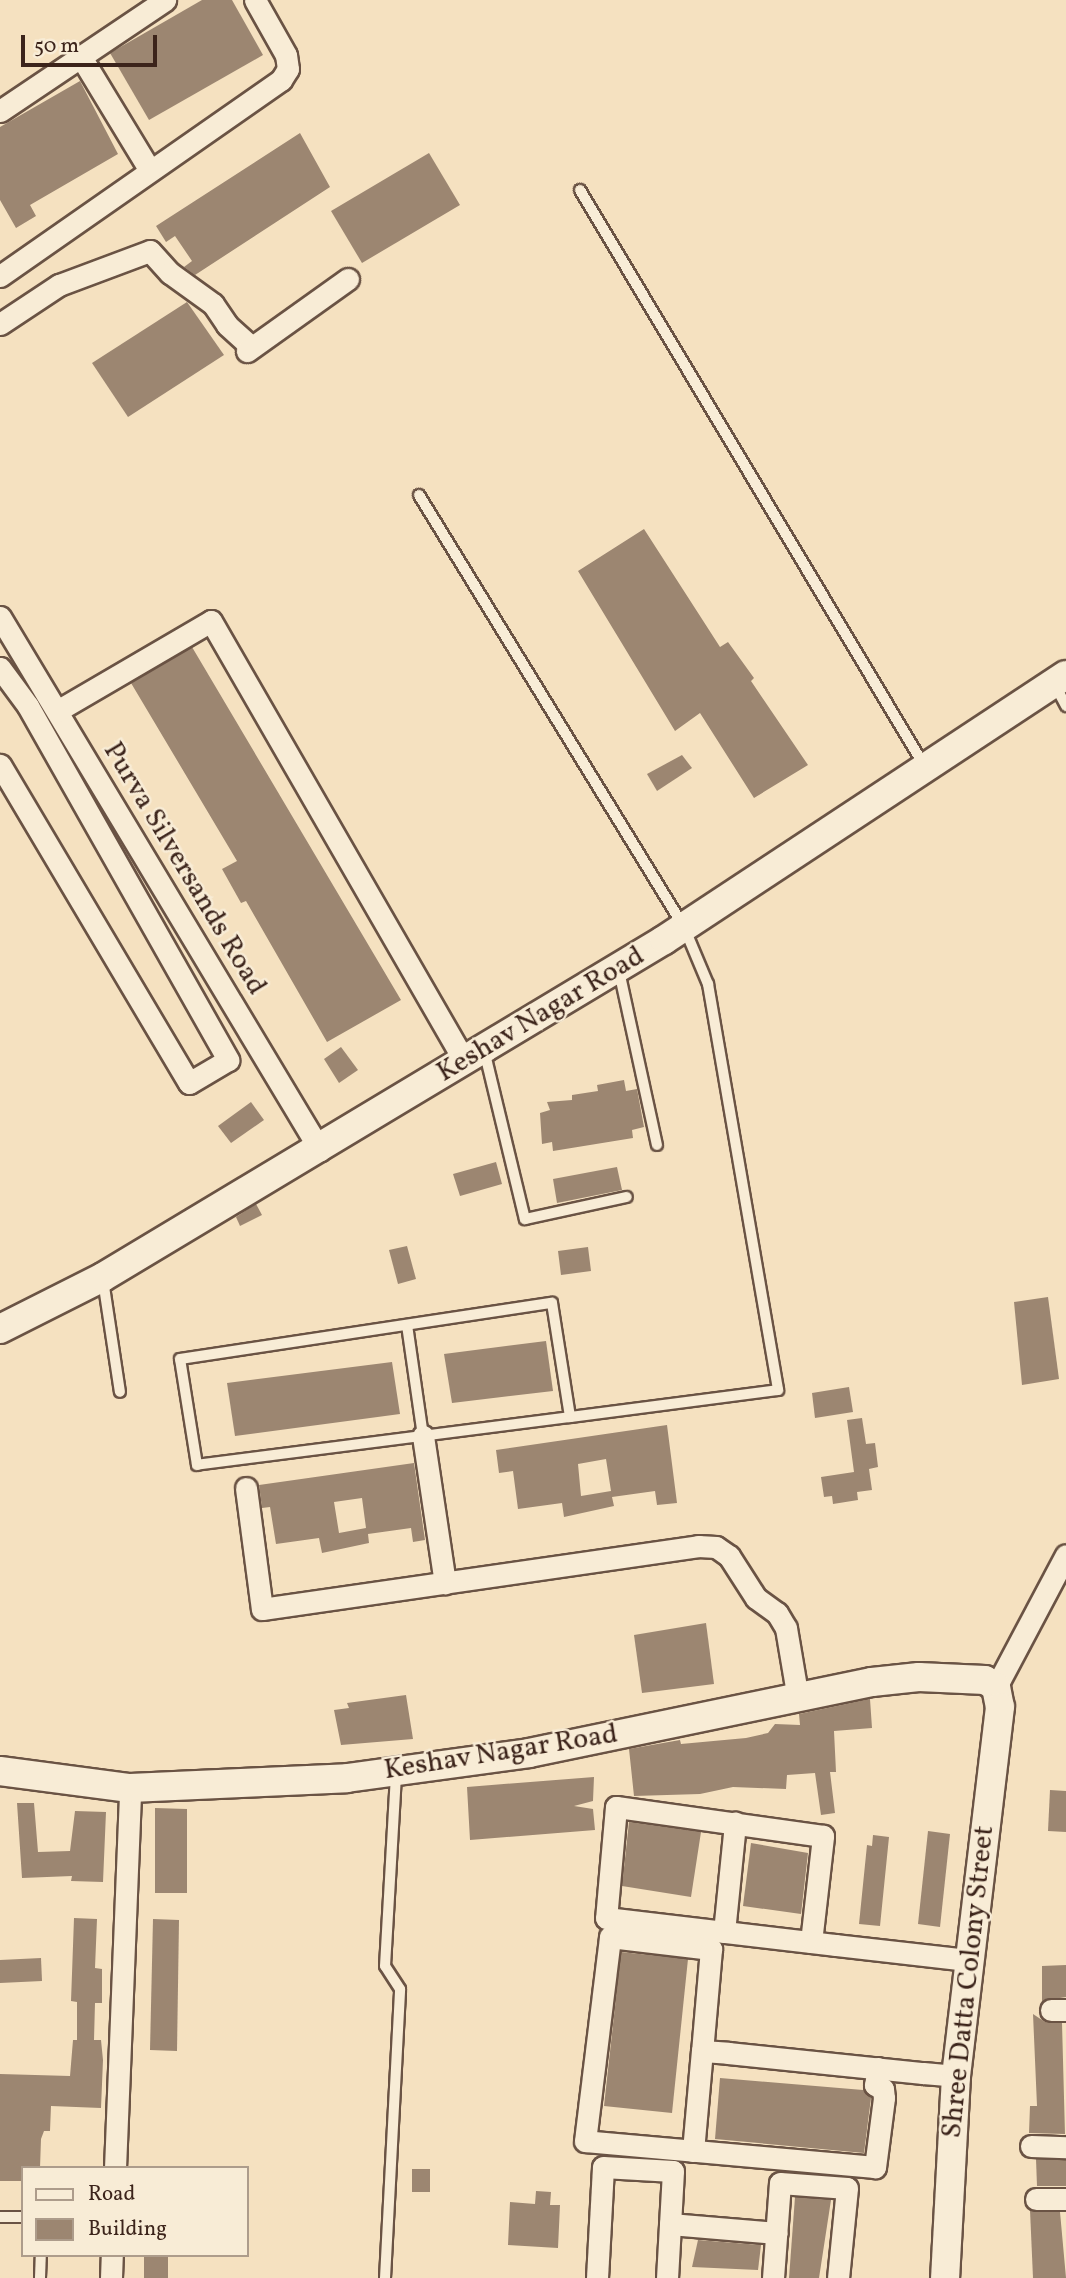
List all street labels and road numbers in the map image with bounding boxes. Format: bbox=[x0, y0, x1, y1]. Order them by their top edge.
street label: Purva Silversands Road bbox=[95, 736, 273, 1002]
street label: Keshav Nagar Road bbox=[431, 940, 651, 1090]
street label: Keshav Nagar Road bbox=[381, 1718, 621, 1788]
street label: Shree Datta Colony Street bbox=[936, 1824, 1002, 2140]

